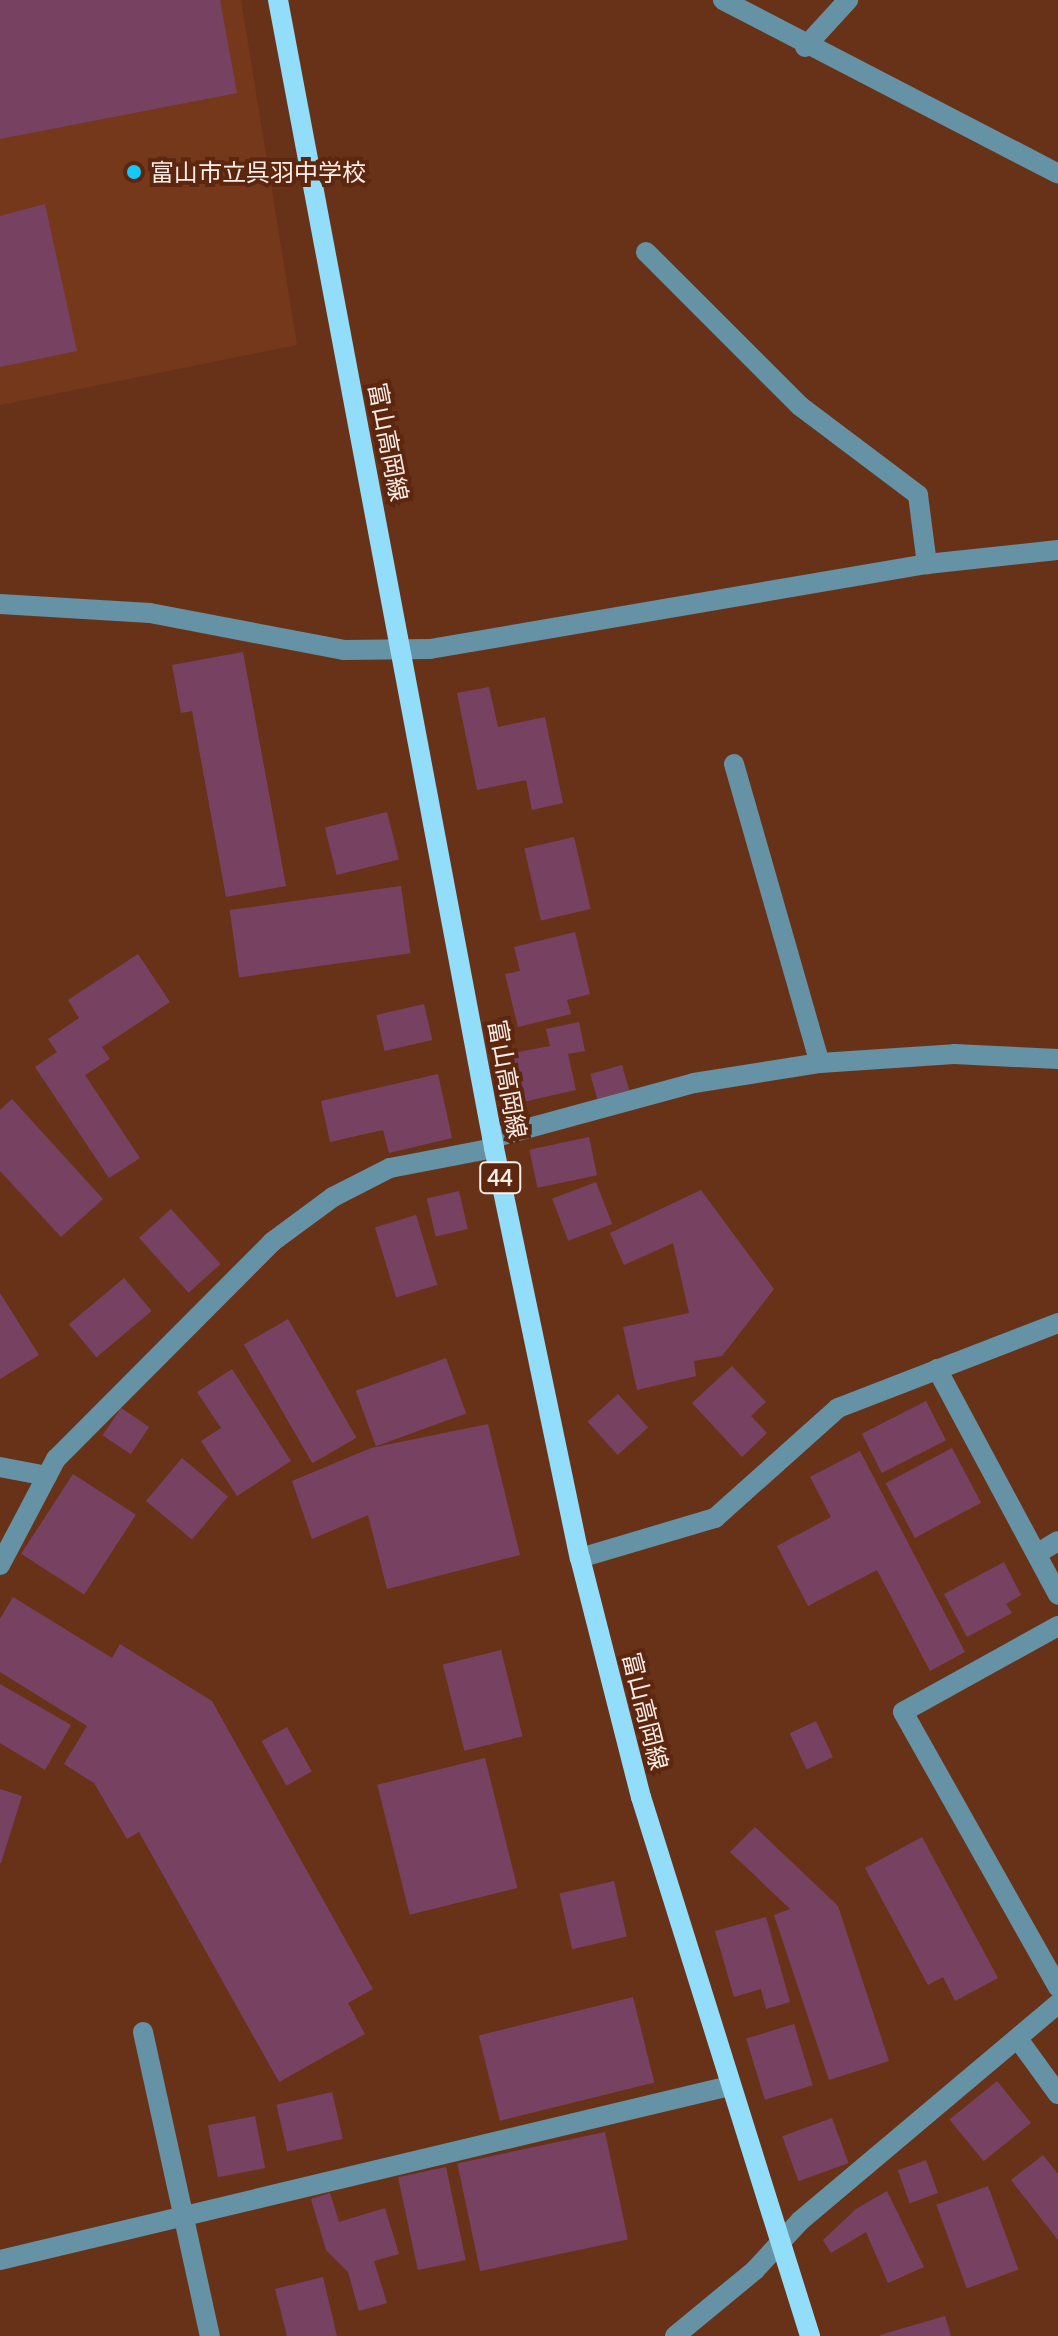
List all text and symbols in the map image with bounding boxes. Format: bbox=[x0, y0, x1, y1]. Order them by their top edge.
place label: 富山市立呉羽中学校 bbox=[150, 158, 366, 186]
marker: 富山市立呉羽中学校 bbox=[125, 163, 143, 181]
street label: 富山高岡線 bbox=[363, 380, 415, 504]
street label: 富山高岡線 bbox=[483, 1017, 533, 1141]
road number: 44 bbox=[478, 1160, 522, 1196]
street label: 富山高岡線 bbox=[618, 1649, 674, 1773]

